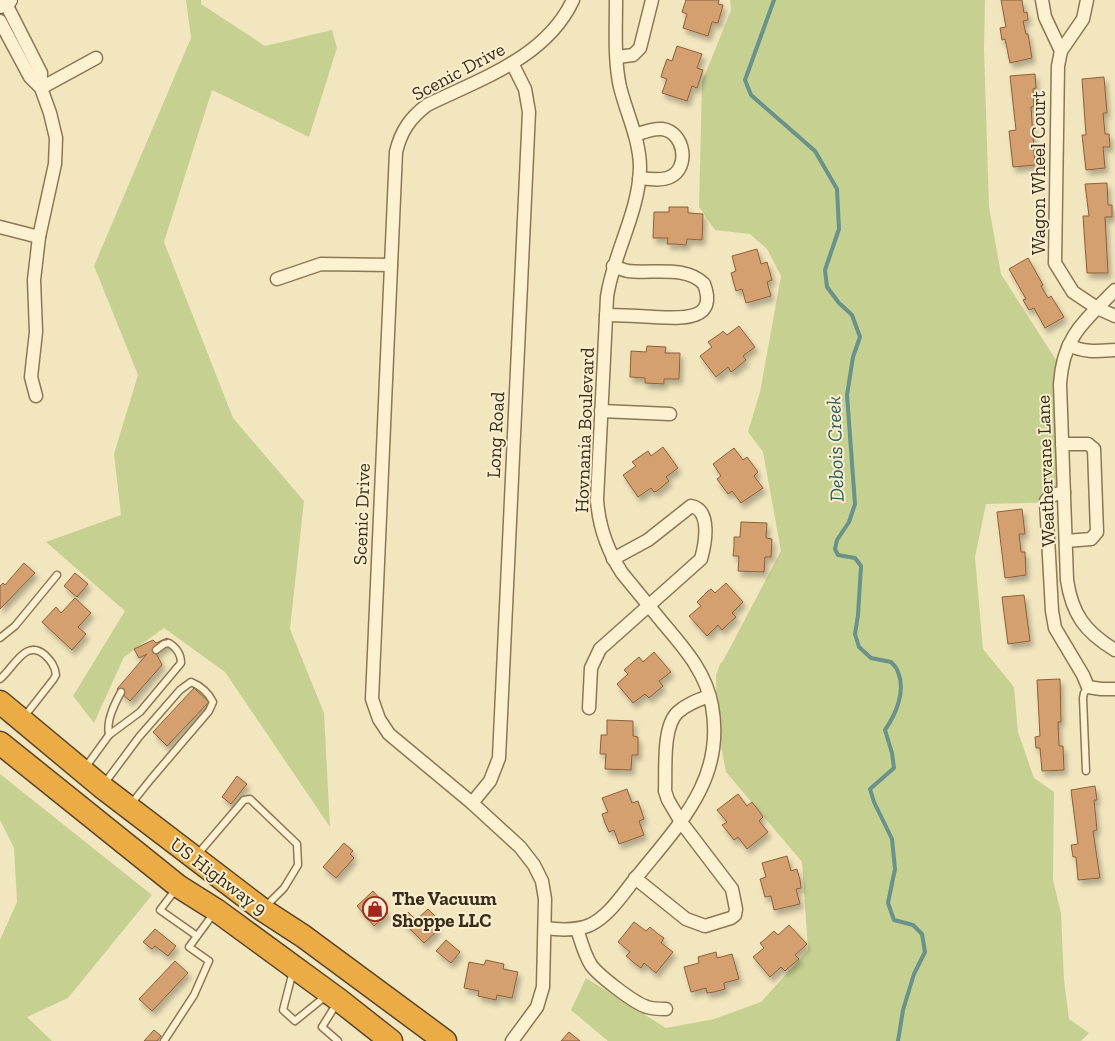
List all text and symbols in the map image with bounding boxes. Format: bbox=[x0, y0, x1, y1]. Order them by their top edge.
street label: Scenic Drive bbox=[408, 37, 509, 106]
street label: Wagon Wheel Court bbox=[1027, 91, 1050, 255]
street label: Hovnania Boulevard bbox=[570, 346, 599, 513]
street label: Long Road bbox=[482, 391, 509, 479]
street label: Weathervane Lane bbox=[1031, 395, 1060, 547]
water label: Debois Creek bbox=[821, 396, 849, 502]
street label: Scenic Drive bbox=[348, 463, 375, 565]
street label: US Highway 9 bbox=[166, 832, 272, 920]
place label: The Vacuum Shoppe LLC bbox=[392, 887, 497, 932]
shop icon: The Vacuum Shoppe LLC bbox=[362, 896, 388, 922]

